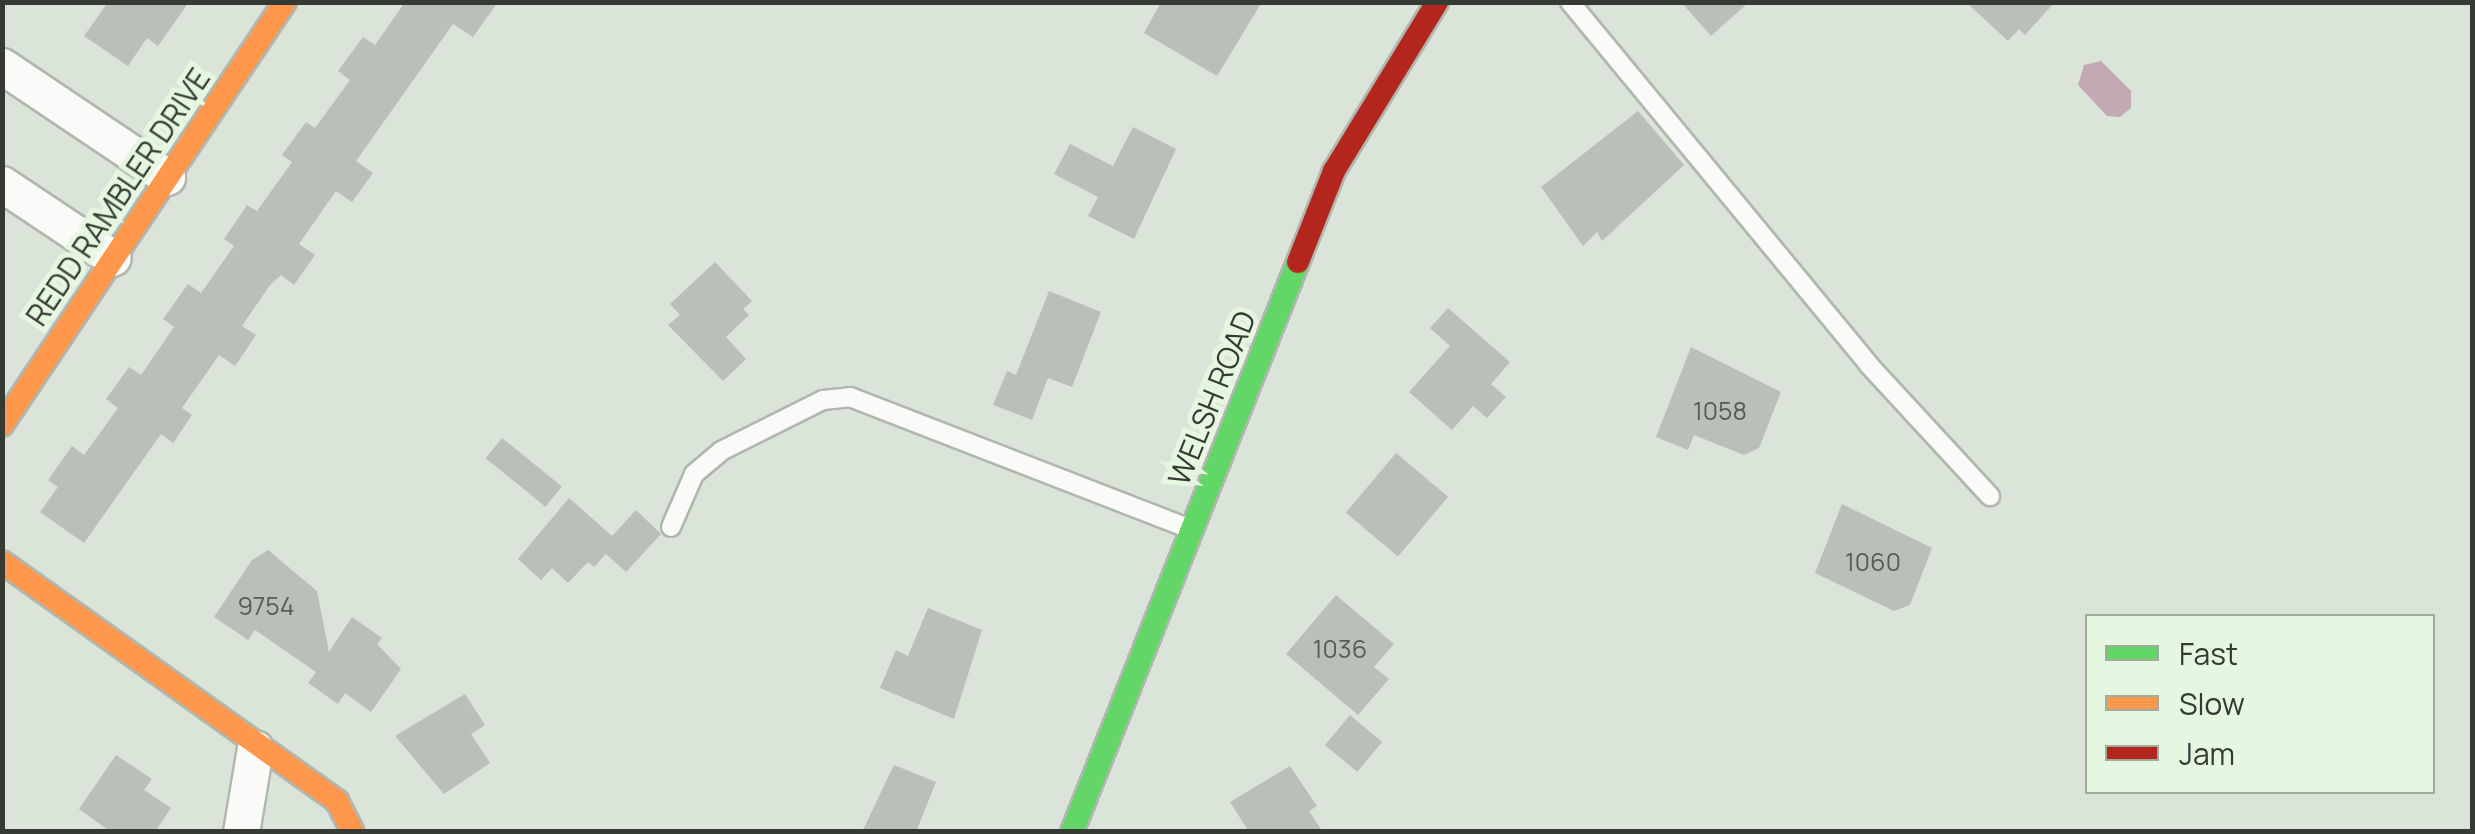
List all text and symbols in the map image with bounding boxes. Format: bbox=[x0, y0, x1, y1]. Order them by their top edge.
street label: REDD RAMBLER DRIVE bbox=[19, 62, 217, 332]
street label: WELSH ROAD bbox=[1161, 306, 1263, 490]
house number: 1058 bbox=[1693, 396, 1747, 426]
house number: 1060 bbox=[1845, 547, 1901, 577]
house number: 9754 bbox=[238, 591, 294, 621]
legend bbox=[2085, 614, 2435, 794]
text: Fast bbox=[2179, 633, 2238, 674]
house number: 1036 bbox=[1313, 634, 1367, 664]
text: Slow bbox=[2179, 683, 2245, 724]
text: Jam bbox=[2179, 733, 2235, 774]

